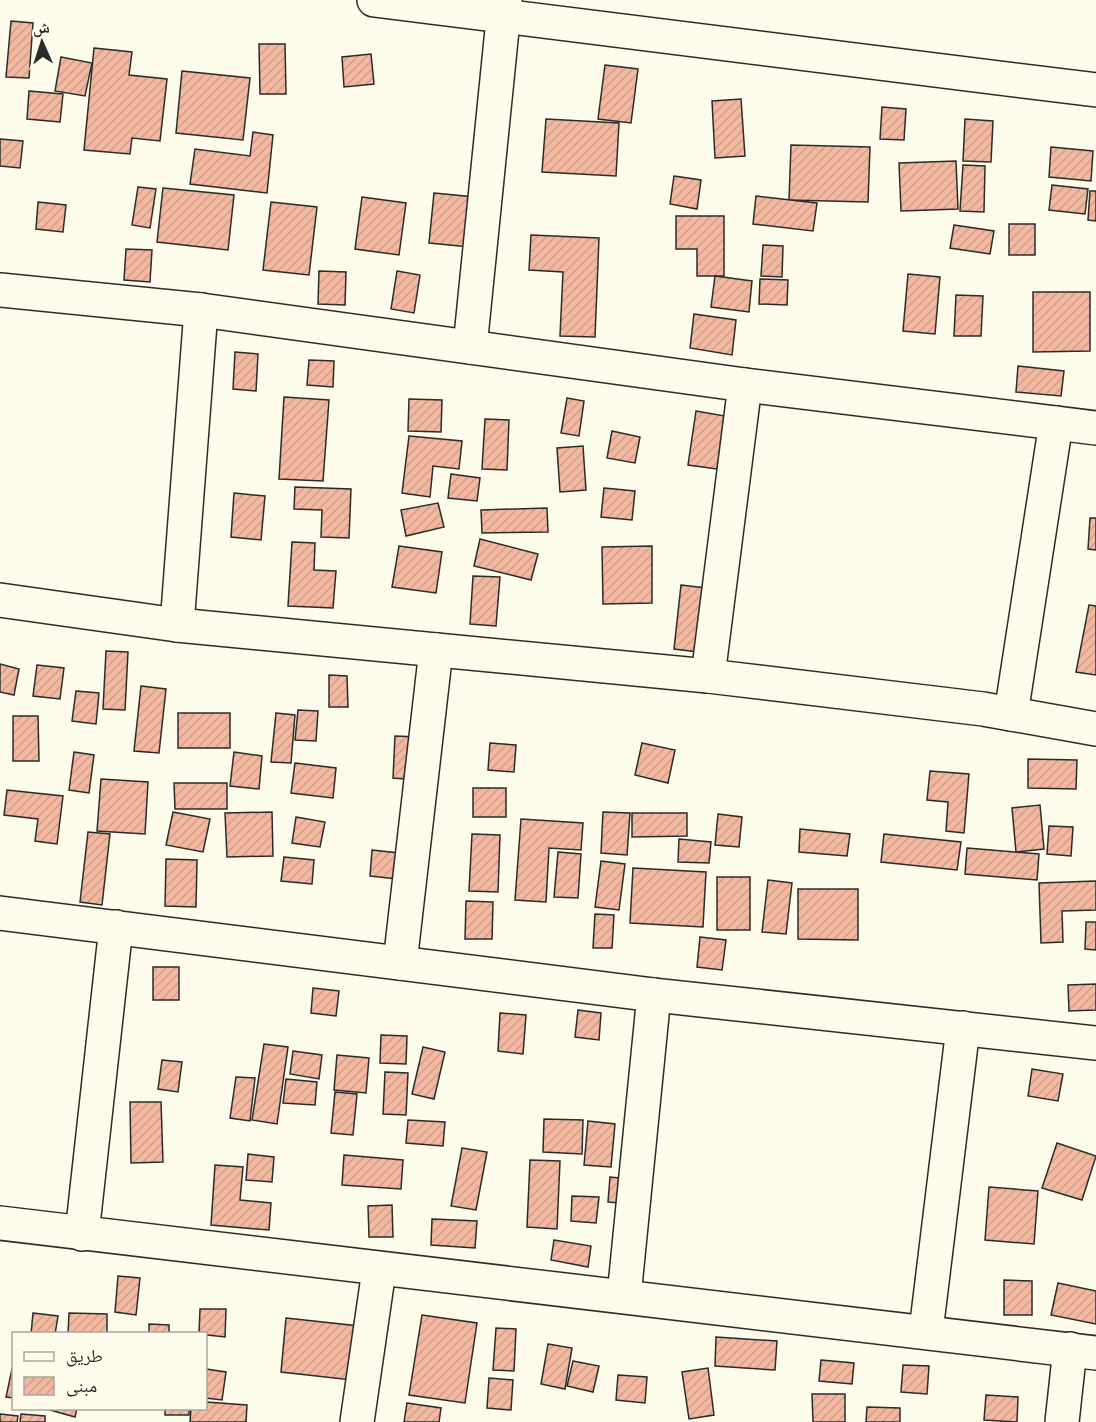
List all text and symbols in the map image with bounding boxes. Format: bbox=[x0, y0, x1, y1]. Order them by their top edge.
north arrow bbox=[12, 12, 72, 72]
text: ش bbox=[32, 19, 50, 38]
legend bbox=[12, 1332, 207, 1410]
text: طريق bbox=[66, 1346, 103, 1367]
text: مبنى bbox=[66, 1376, 97, 1397]

